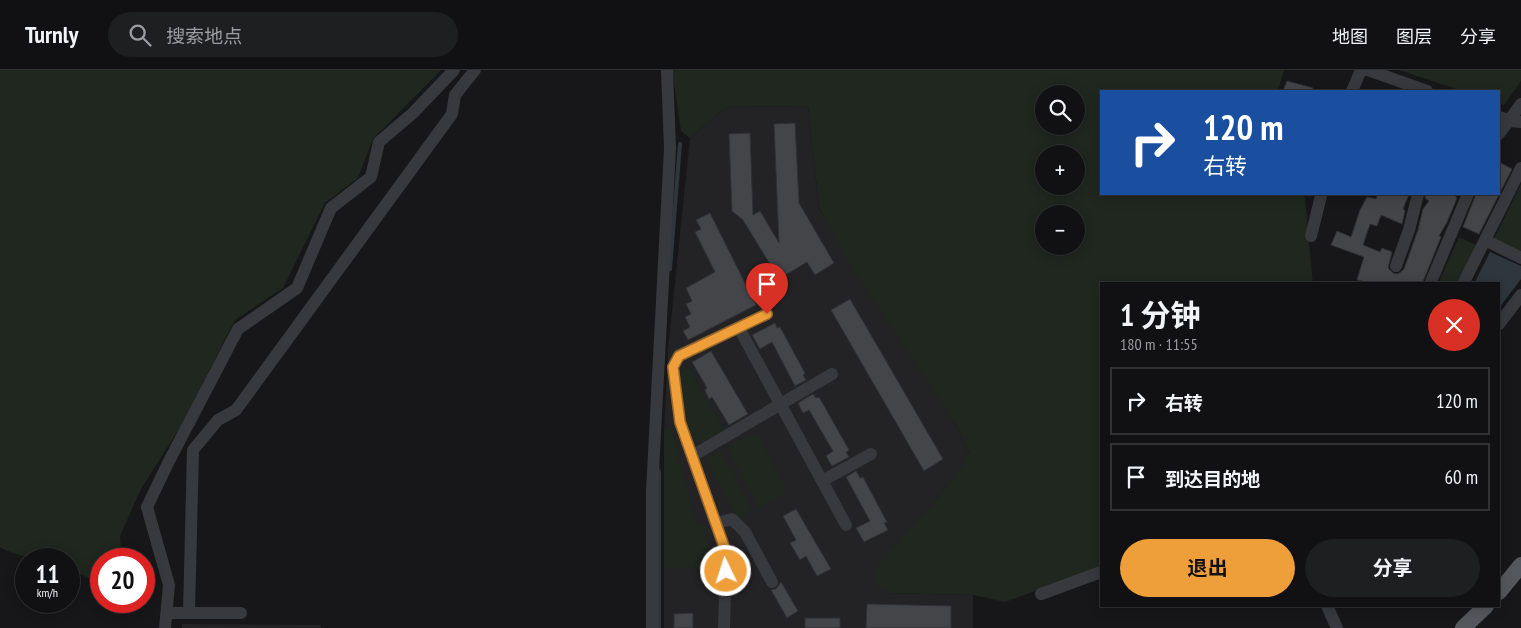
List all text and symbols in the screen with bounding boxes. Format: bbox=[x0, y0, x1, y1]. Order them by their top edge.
search box bbox=[108, 12, 458, 57]
text: Turnly bbox=[25, 19, 78, 50]
icon: search bbox=[126, 21, 154, 49]
text: 搜索地点 bbox=[166, 24, 242, 48]
text: 地图 bbox=[1332, 25, 1368, 48]
text: 图层 bbox=[1396, 25, 1432, 48]
text: 分享 bbox=[1460, 25, 1496, 48]
map controls bbox=[1035, 85, 1085, 255]
button: search bbox=[1035, 85, 1085, 135]
text: 120 m bbox=[1203, 104, 1284, 150]
icon: right bbox=[1120, 110, 1185, 175]
button: + bbox=[1035, 145, 1085, 195]
text: 右转 bbox=[1203, 152, 1247, 180]
button: − bbox=[1035, 205, 1085, 255]
pin bbox=[746, 263, 788, 314]
icon: arrive bbox=[753, 270, 781, 298]
text: 1 分钟 bbox=[1120, 295, 1201, 334]
button: close bbox=[1428, 299, 1480, 351]
text: 180 m · 11:55 bbox=[1120, 334, 1198, 354]
icon: right bbox=[1122, 387, 1150, 415]
text: 120 m bbox=[1436, 389, 1478, 413]
text: 右转 bbox=[1165, 391, 1203, 415]
icon: arrive bbox=[1122, 463, 1150, 491]
text: 60 m bbox=[1445, 465, 1478, 489]
text: 到达目的地 bbox=[1165, 467, 1260, 491]
button: 退出 bbox=[1120, 539, 1295, 597]
button: 分享 bbox=[1305, 539, 1480, 597]
position arrow bbox=[699, 544, 751, 596]
speed limit sign: 20 bbox=[90, 548, 155, 613]
text: 11 bbox=[36, 558, 59, 590]
text: km/h bbox=[37, 585, 58, 600]

